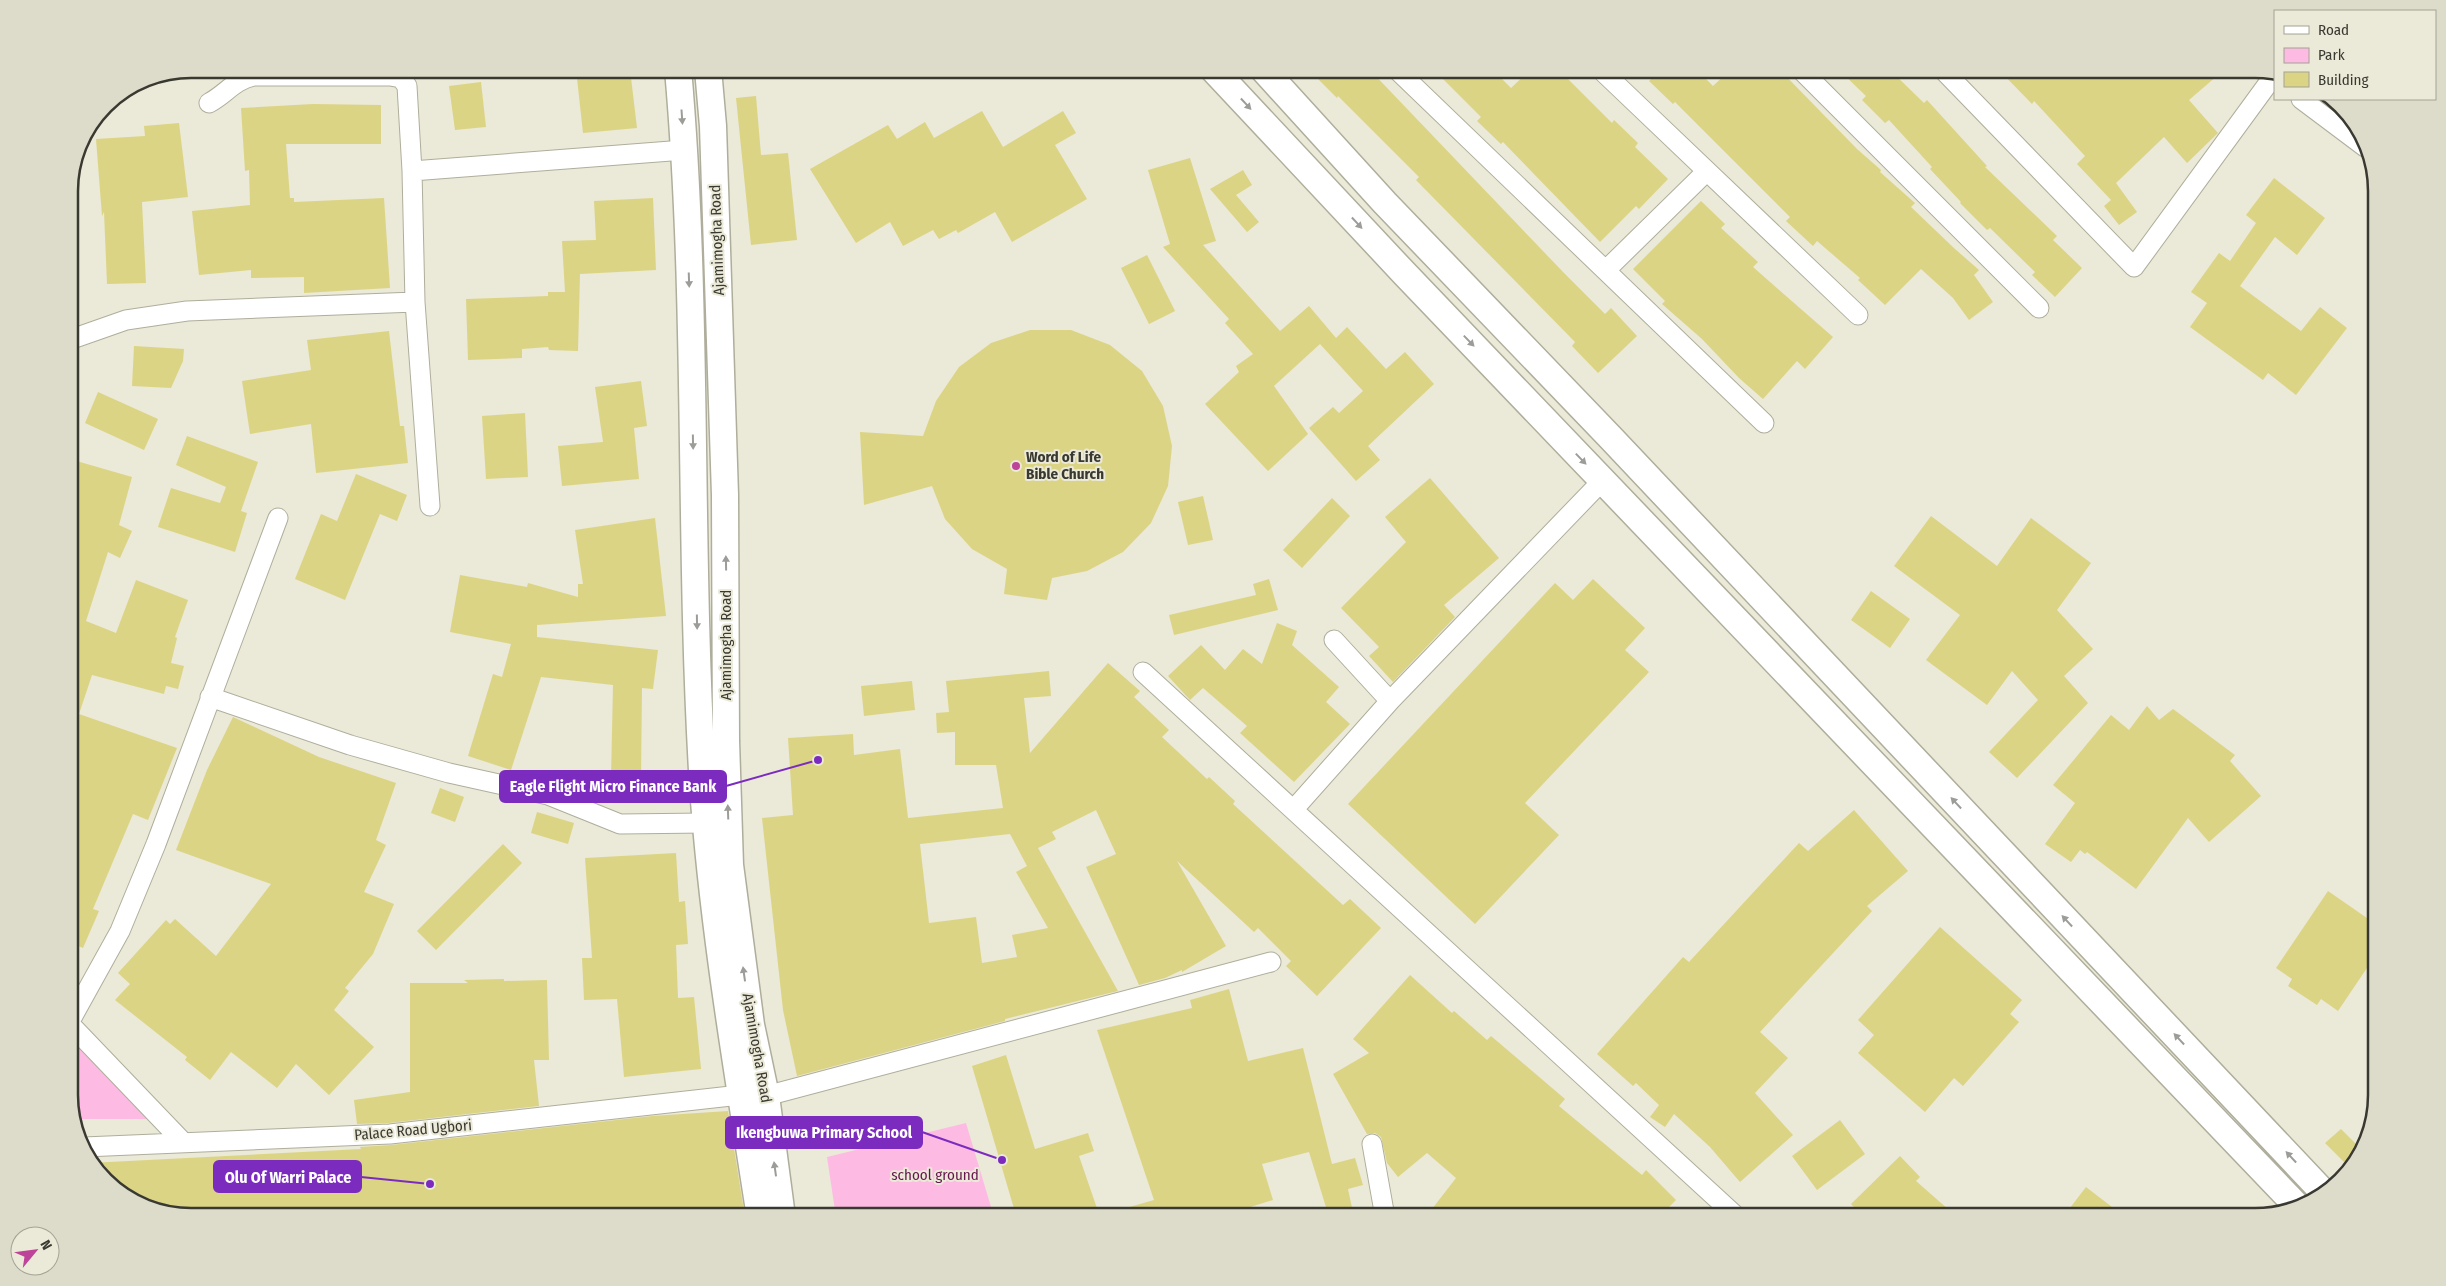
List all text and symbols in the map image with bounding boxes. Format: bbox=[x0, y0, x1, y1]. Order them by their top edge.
legend bbox=[2274, 10, 2436, 100]
text: Road bbox=[2318, 21, 2349, 39]
text: Park bbox=[2318, 46, 2345, 64]
text: Building bbox=[2318, 71, 2369, 89]
one-way arrow bbox=[1240, 98, 1252, 110]
one-way arrow bbox=[678, 110, 686, 126]
street label: Ajamimogha Road bbox=[706, 184, 728, 296]
one-way arrow bbox=[1351, 217, 1363, 229]
one-way arrow bbox=[686, 272, 694, 288]
one-way arrow bbox=[1463, 335, 1475, 347]
one-way arrow bbox=[690, 434, 698, 450]
place label: Word of Life Bible Church bbox=[1026, 448, 1104, 483]
one-way arrow bbox=[1575, 452, 1587, 464]
marker: Word of Life Bible Church bbox=[1010, 460, 1022, 472]
one-way arrow bbox=[722, 554, 730, 570]
street label: Ajamimogha Road bbox=[717, 590, 735, 700]
one-way arrow bbox=[693, 614, 701, 630]
callout: Eagle Flight Micro Finance Bank bbox=[500, 771, 726, 802]
text: Eagle Flight Micro Finance Bank bbox=[510, 777, 717, 796]
one-way arrow bbox=[1950, 797, 1962, 809]
one-way arrow bbox=[724, 804, 732, 820]
one-way arrow bbox=[2061, 915, 2073, 927]
one-way arrow bbox=[740, 966, 748, 982]
street label: Ajamimogha Road bbox=[739, 992, 775, 1104]
one-way arrow bbox=[2173, 1033, 2185, 1045]
street label: Palace Road Ugbori bbox=[353, 1116, 473, 1144]
callout: Ikengbuwa Primary School bbox=[726, 1117, 922, 1148]
text: Ikengbuwa Primary School bbox=[736, 1123, 913, 1142]
one-way arrow bbox=[2285, 1152, 2297, 1164]
callout: Olu Of Warri Palace bbox=[214, 1161, 361, 1192]
one-way arrow bbox=[771, 1161, 779, 1177]
park label: school ground bbox=[891, 1166, 979, 1184]
text: Olu Of Warri Palace bbox=[225, 1168, 351, 1187]
north arrow bbox=[10, 1226, 60, 1276]
text: N bbox=[36, 1237, 55, 1253]

